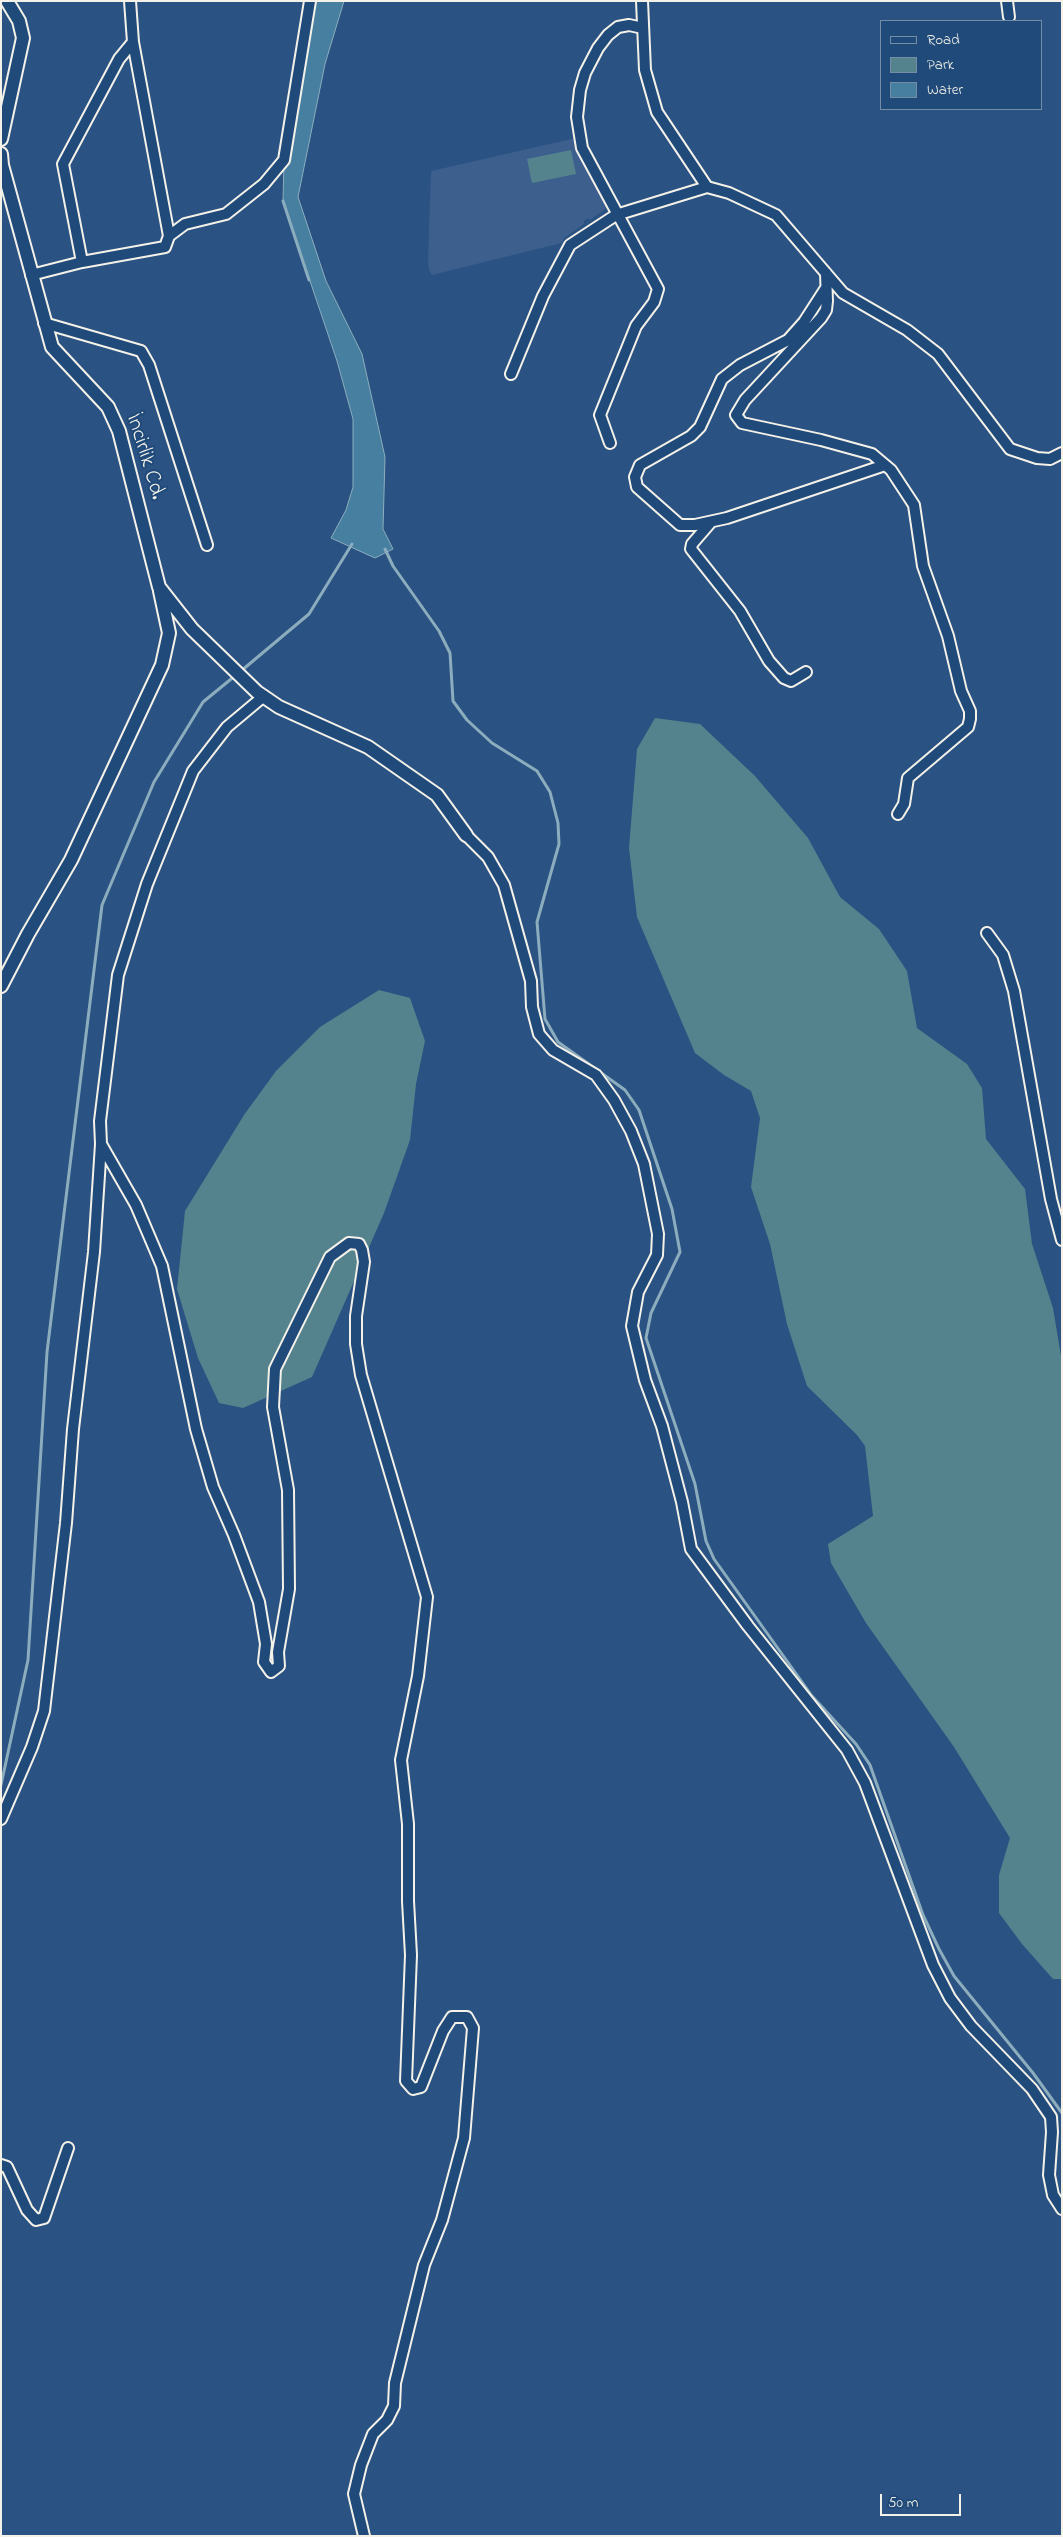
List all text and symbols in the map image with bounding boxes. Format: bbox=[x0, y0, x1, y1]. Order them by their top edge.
legend bbox=[880, 20, 1043, 110]
text: Road bbox=[927, 29, 960, 51]
text: Park bbox=[927, 54, 954, 76]
text: Water bbox=[927, 79, 963, 101]
street label: İncirlik Cd. bbox=[118, 411, 170, 503]
scale bar bbox=[883, 2484, 964, 2516]
text: 50 m bbox=[888, 2492, 918, 2514]

